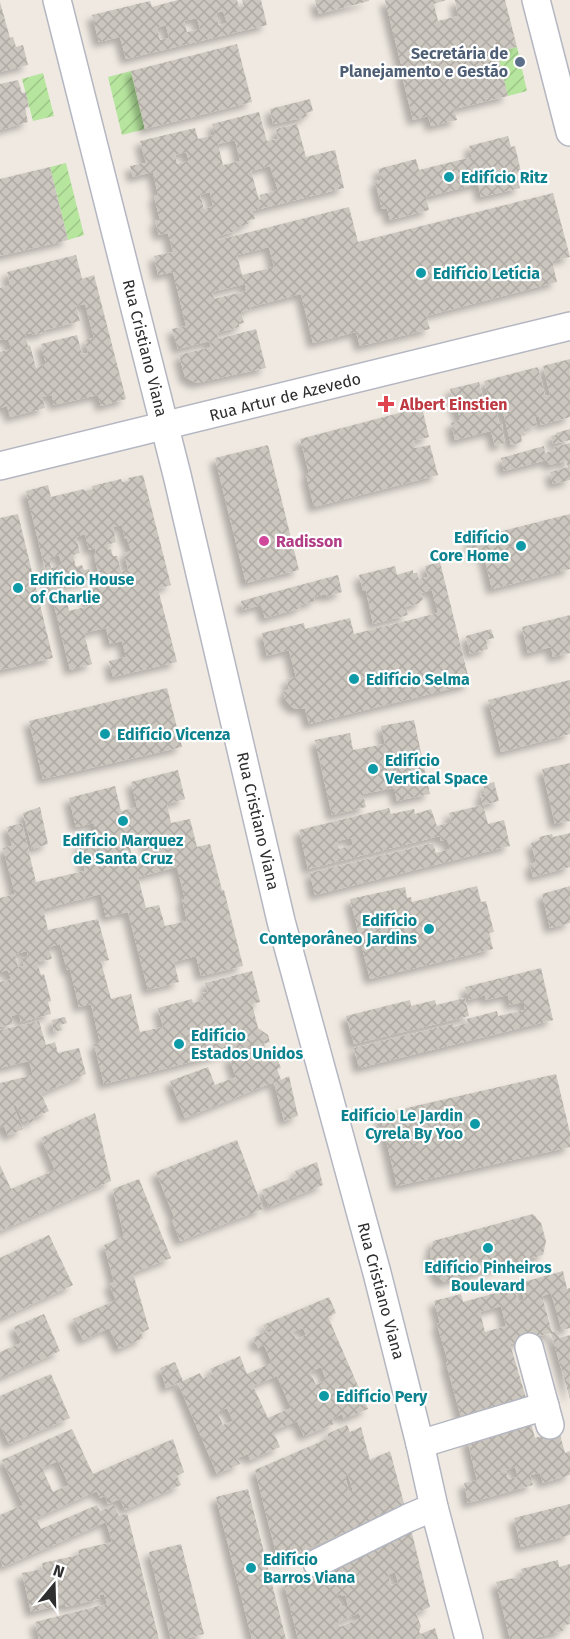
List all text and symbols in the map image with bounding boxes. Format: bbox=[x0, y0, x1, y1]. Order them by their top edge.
place label: Secretária de Planejamento e Gestão bbox=[340, 44, 508, 81]
marker: Secretária de Planejamento e Gestão bbox=[513, 55, 527, 69]
place label: Edifício Ritz bbox=[461, 168, 548, 187]
marker: Edifício Ritz bbox=[442, 170, 456, 184]
place label: Edifício Letícia bbox=[433, 264, 540, 283]
marker: Edifício Letícia bbox=[414, 266, 428, 280]
street label: Rua Cristiano Viana bbox=[119, 277, 171, 419]
street label: Rua Artur de Azevedo bbox=[207, 369, 363, 425]
marker: Albert Einstien bbox=[377, 395, 395, 413]
place label: Albert Einstien bbox=[399, 395, 508, 414]
place label: Edifício Core Home bbox=[430, 528, 509, 565]
place label: Radisson bbox=[276, 532, 343, 551]
marker: Radisson bbox=[257, 534, 271, 548]
marker: Edifício Core Home bbox=[514, 539, 528, 553]
place label: Edifício House of Charlie bbox=[30, 570, 135, 607]
marker: Edifício House of Charlie bbox=[11, 581, 25, 595]
place label: Edifício Selma bbox=[366, 670, 470, 689]
marker: Edifício Selma bbox=[347, 672, 361, 686]
place label: Edifício Vicenza bbox=[117, 725, 231, 744]
marker: Edifício Vicenza bbox=[98, 727, 112, 741]
street label: Rua Cristiano Viana bbox=[233, 750, 283, 892]
place label: Edifício Vertical Space bbox=[384, 751, 488, 788]
marker: Edifício Vertical Space bbox=[366, 762, 380, 776]
marker: Edifício Marquez de Santa Cruz bbox=[116, 814, 130, 828]
place label: Edifício Marquez de Santa Cruz bbox=[63, 831, 184, 868]
place label: Edifício Conteporâneo Jardins bbox=[259, 911, 417, 948]
marker: Edifício Conteporâneo Jardins bbox=[422, 922, 436, 936]
place label: Edifício Estados Unidos bbox=[191, 1026, 303, 1063]
marker: Edifício Estados Unidos bbox=[172, 1037, 186, 1051]
place label: Edifício Le Jardin Cyrela By Yoo bbox=[341, 1106, 463, 1143]
marker: Edifício Le Jardin Cyrela By Yoo bbox=[468, 1117, 482, 1131]
street label: Rua Cristiano Viana bbox=[354, 1220, 408, 1362]
marker: Edifício Pinheiros Boulevard bbox=[481, 1241, 495, 1255]
place label: Edifício Pinheiros Boulevard bbox=[424, 1258, 552, 1295]
place label: Edifício Pery bbox=[336, 1387, 428, 1406]
marker: Edifício Pery bbox=[317, 1389, 331, 1403]
place label: Edifício Barros Viana bbox=[263, 1550, 355, 1587]
north arrow bbox=[24, 1555, 84, 1615]
text: N bbox=[51, 1561, 67, 1582]
marker: Edifício Barros Viana bbox=[244, 1561, 258, 1575]

